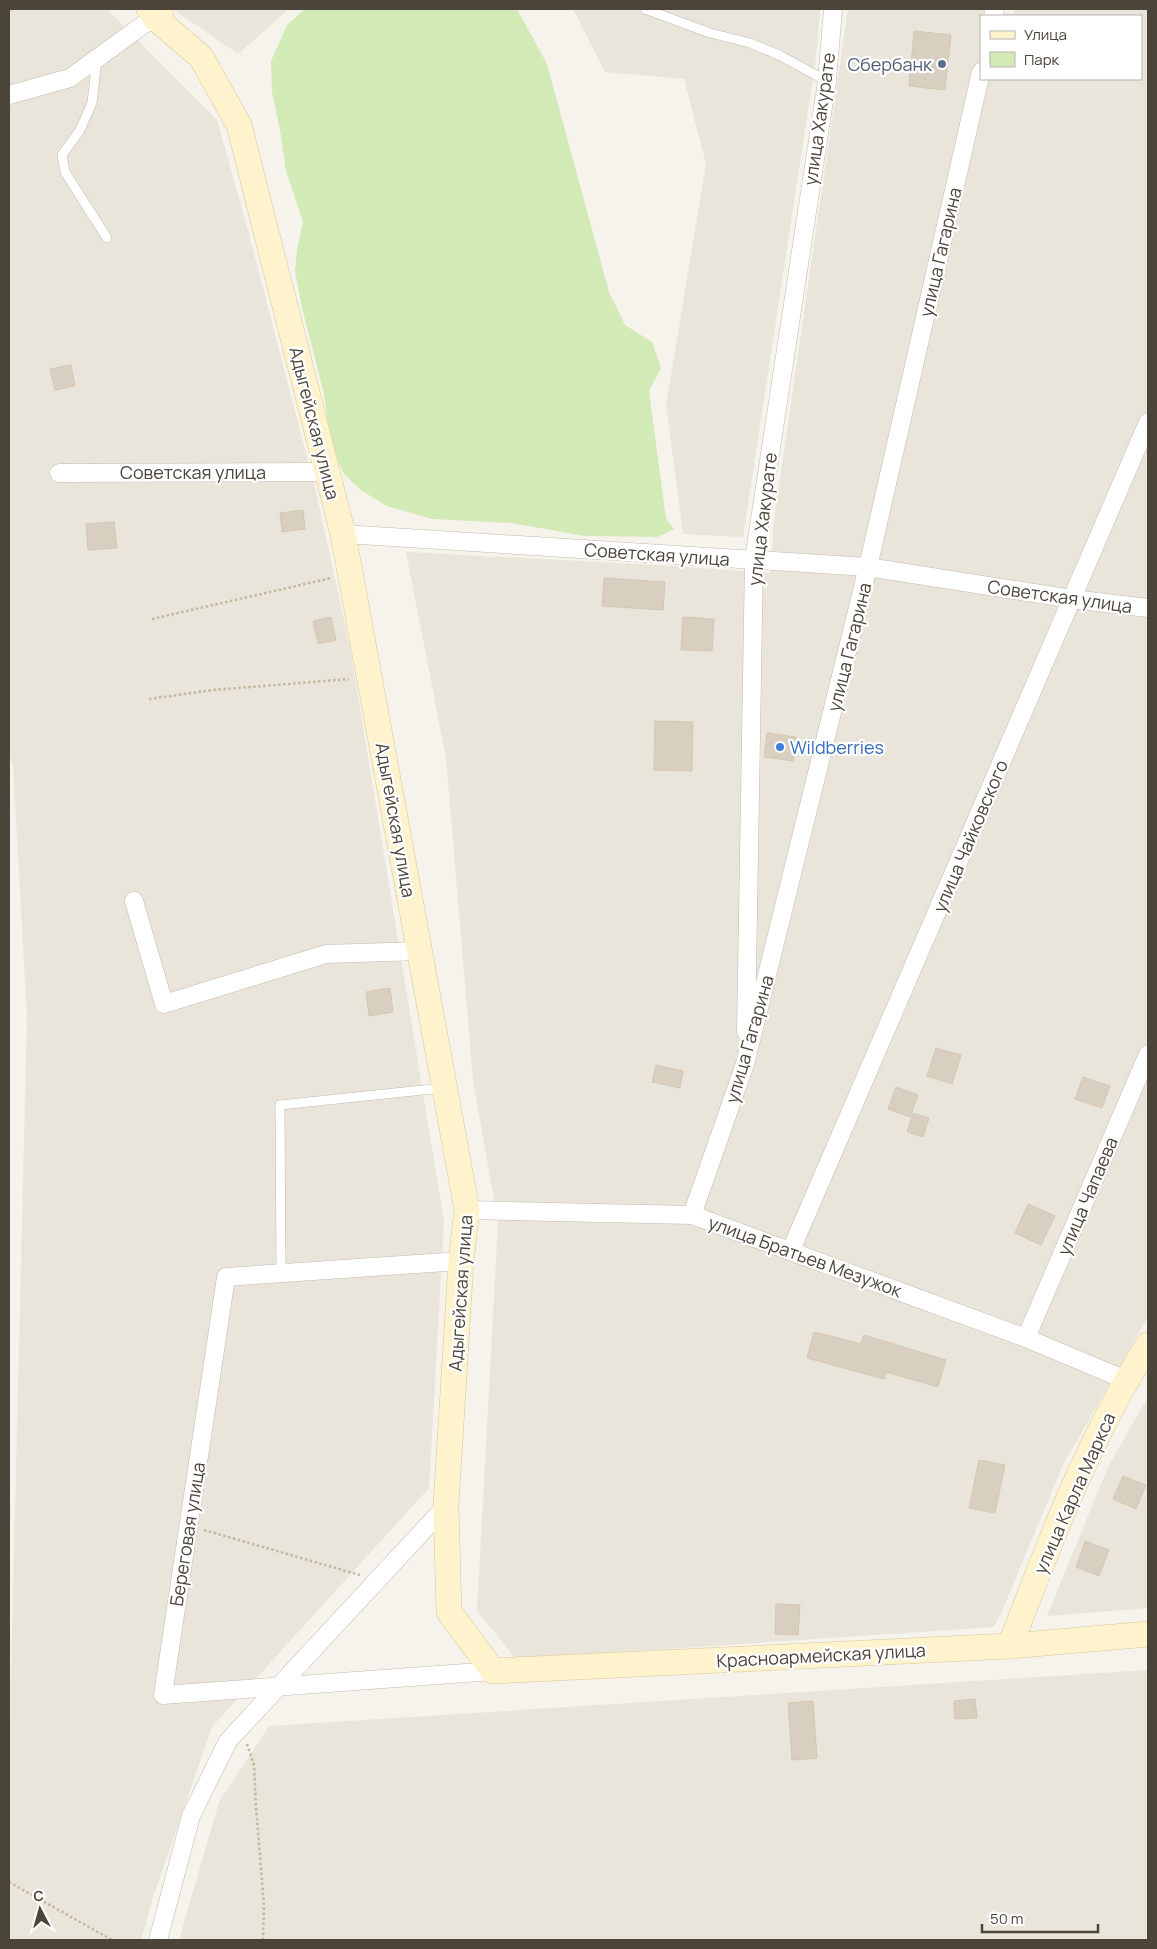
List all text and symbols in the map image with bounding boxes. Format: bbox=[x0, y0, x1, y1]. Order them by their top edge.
legend bbox=[980, 15, 1142, 80]
text: Улица bbox=[1024, 24, 1067, 45]
text: Парк bbox=[1024, 49, 1060, 70]
street label: улица Хакурате bbox=[798, 51, 840, 187]
place label: Сбербанк bbox=[847, 52, 933, 76]
marker: Сбербанк bbox=[936, 58, 948, 70]
street label: улица Гагарина bbox=[913, 185, 967, 319]
street label: Адыгейская улица bbox=[284, 344, 346, 502]
street label: улица Хакурате bbox=[742, 451, 782, 587]
street label: Советская улица bbox=[120, 460, 266, 484]
street label: Советская улица bbox=[583, 537, 731, 571]
street label: Советская улица bbox=[986, 574, 1134, 618]
street label: улица Гагарина bbox=[821, 580, 877, 714]
place label: Wildberries bbox=[790, 735, 884, 759]
street label: Адыгейская улица bbox=[371, 741, 421, 899]
marker: Wildberries bbox=[774, 741, 786, 753]
street label: улица Чайковского bbox=[927, 756, 1013, 916]
street label: улица Гагарина bbox=[719, 972, 779, 1106]
street label: улица Чапаева bbox=[1051, 1133, 1123, 1259]
street label: улица Братьев Мезужок bbox=[705, 1210, 906, 1303]
street label: Адыгейская улица bbox=[443, 1214, 477, 1372]
street label: улица Карла Маркса bbox=[1028, 1409, 1120, 1577]
street label: Береговая улица bbox=[164, 1460, 210, 1608]
street label: Красноармейская улица bbox=[716, 1638, 926, 1672]
north arrow bbox=[15, 1884, 65, 1934]
text: С bbox=[32, 1886, 45, 1906]
scale bar bbox=[982, 1902, 1098, 1934]
text: 50 m bbox=[990, 1908, 1024, 1929]

